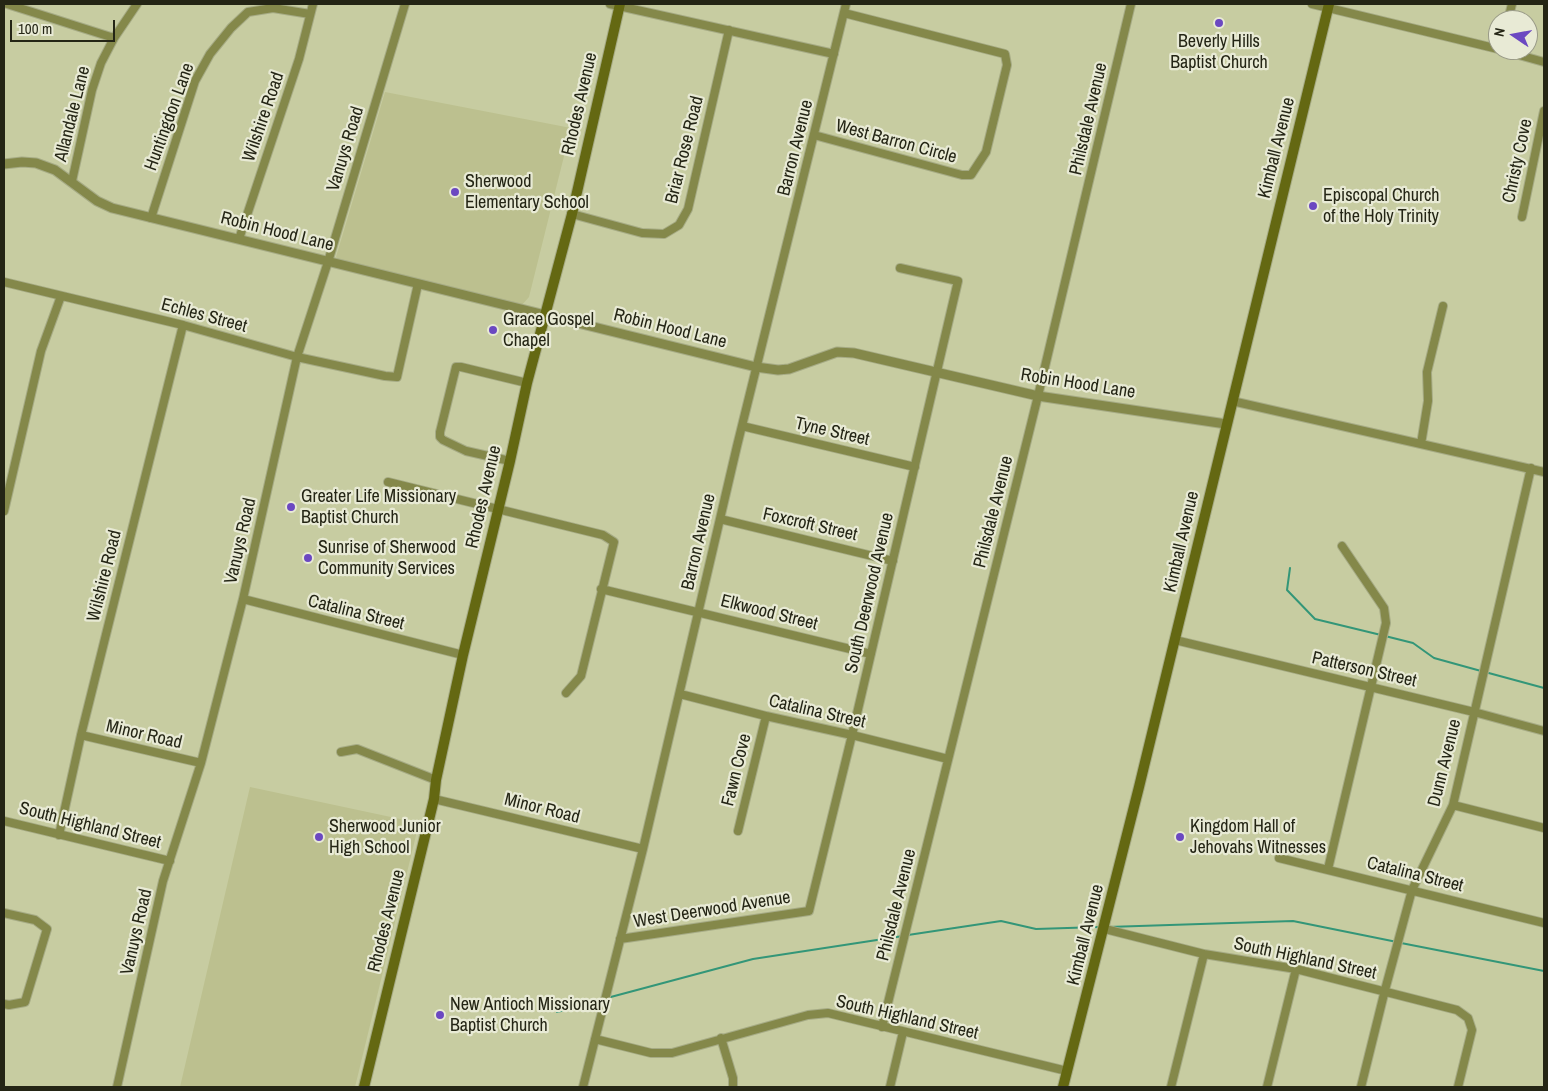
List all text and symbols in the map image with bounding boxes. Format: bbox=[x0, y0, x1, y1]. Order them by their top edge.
scale bar bbox=[12, 10, 118, 42]
north arrow bbox=[1488, 10, 1538, 60]
marker: Beverly Hills Baptist Church bbox=[1213, 17, 1225, 29]
text: 100 m bbox=[18, 18, 52, 39]
text: N bbox=[1490, 26, 1509, 38]
place label: Beverly Hills Baptist Church bbox=[1170, 31, 1268, 74]
street label: Rhodes Avenue bbox=[558, 51, 602, 157]
street label: Huntingdon Lane bbox=[140, 60, 200, 174]
street label: Philsdale Avenue bbox=[1066, 61, 1112, 177]
street label: Allandale Lane bbox=[51, 64, 95, 164]
street label: Wilshire Road bbox=[239, 69, 289, 165]
street label: Briar Rose Road bbox=[661, 94, 709, 206]
street label: Kimball Avenue bbox=[1254, 95, 1300, 201]
street label: Barron Avenue bbox=[774, 98, 818, 198]
street label: Vanuys Road bbox=[323, 104, 369, 194]
street label: West Barron Circle bbox=[833, 115, 959, 169]
street label: Christy Cove bbox=[1499, 117, 1537, 205]
place label: Sherwood Elementary School bbox=[465, 171, 589, 213]
place label: Episcopal Church of the Holy Trinity bbox=[1323, 185, 1439, 228]
marker: Sherwood Elementary School bbox=[449, 186, 461, 198]
marker: Episcopal Church of the Holy Trinity bbox=[1307, 200, 1319, 212]
street label: Robin Hood Lane bbox=[218, 208, 336, 256]
street label: Echles Street bbox=[159, 294, 249, 338]
street label: Robin Hood Lane bbox=[611, 305, 729, 353]
place label: Grace Gospel Chapel bbox=[503, 309, 594, 352]
marker: Grace Gospel Chapel bbox=[487, 324, 499, 336]
street label: Robin Hood Lane bbox=[1019, 364, 1137, 404]
street label: Tyne Street bbox=[793, 413, 871, 451]
street label: Rhodes Avenue bbox=[462, 444, 506, 550]
street label: Philsdale Avenue bbox=[970, 454, 1018, 570]
place label: Greater Life Missionary Baptist Church bbox=[301, 486, 456, 528]
street label: Kimball Avenue bbox=[1160, 489, 1204, 595]
street label: Barron Avenue bbox=[677, 492, 721, 592]
street label: Vanuys Road bbox=[221, 496, 261, 586]
marker: Greater Life Missionary Baptist Church bbox=[285, 501, 297, 513]
street label: Foxcroft Street bbox=[761, 504, 859, 546]
street label: South Deerwood Avenue bbox=[841, 511, 899, 675]
street label: Wilshire Road bbox=[83, 528, 127, 624]
place label: Sunrise of Sherwood Community Services bbox=[318, 537, 456, 580]
marker: Sunrise of Sherwood Community Services bbox=[302, 552, 314, 564]
street label: Catalina Street bbox=[306, 591, 406, 635]
street label: Elkwood Street bbox=[718, 591, 820, 635]
street label: Patterson Street bbox=[1310, 647, 1418, 693]
street label: Catalina Street bbox=[767, 690, 867, 734]
street label: Minor Road bbox=[104, 716, 184, 754]
street label: Dunn Avenue bbox=[1424, 717, 1466, 809]
street label: Fawn Cove bbox=[718, 732, 756, 808]
street label: Minor Road bbox=[502, 789, 582, 829]
street label: South Highland Street bbox=[17, 798, 163, 854]
place label: Sherwood Junior High School bbox=[329, 816, 441, 859]
place label: Kingdom Hall of Jehovahs Witnesses bbox=[1190, 816, 1326, 859]
marker: Sherwood Junior High School bbox=[313, 831, 325, 843]
marker: Kingdom Hall of Jehovahs Witnesses bbox=[1174, 831, 1186, 843]
street label: Philsdale Avenue bbox=[873, 847, 921, 963]
street label: Catalina Street bbox=[1365, 853, 1465, 897]
street label: Rhodes Avenue bbox=[364, 868, 410, 974]
street label: Kimball Avenue bbox=[1063, 882, 1109, 988]
street label: Vanuys Road bbox=[117, 887, 157, 977]
street label: West Deerwood Avenue bbox=[632, 887, 792, 933]
street label: South Highland Street bbox=[1232, 933, 1378, 985]
street label: South Highland Street bbox=[834, 991, 980, 1045]
place label: New Antioch Missionary Baptist Church bbox=[450, 994, 610, 1036]
marker: New Antioch Missionary Baptist Church bbox=[434, 1009, 446, 1021]

